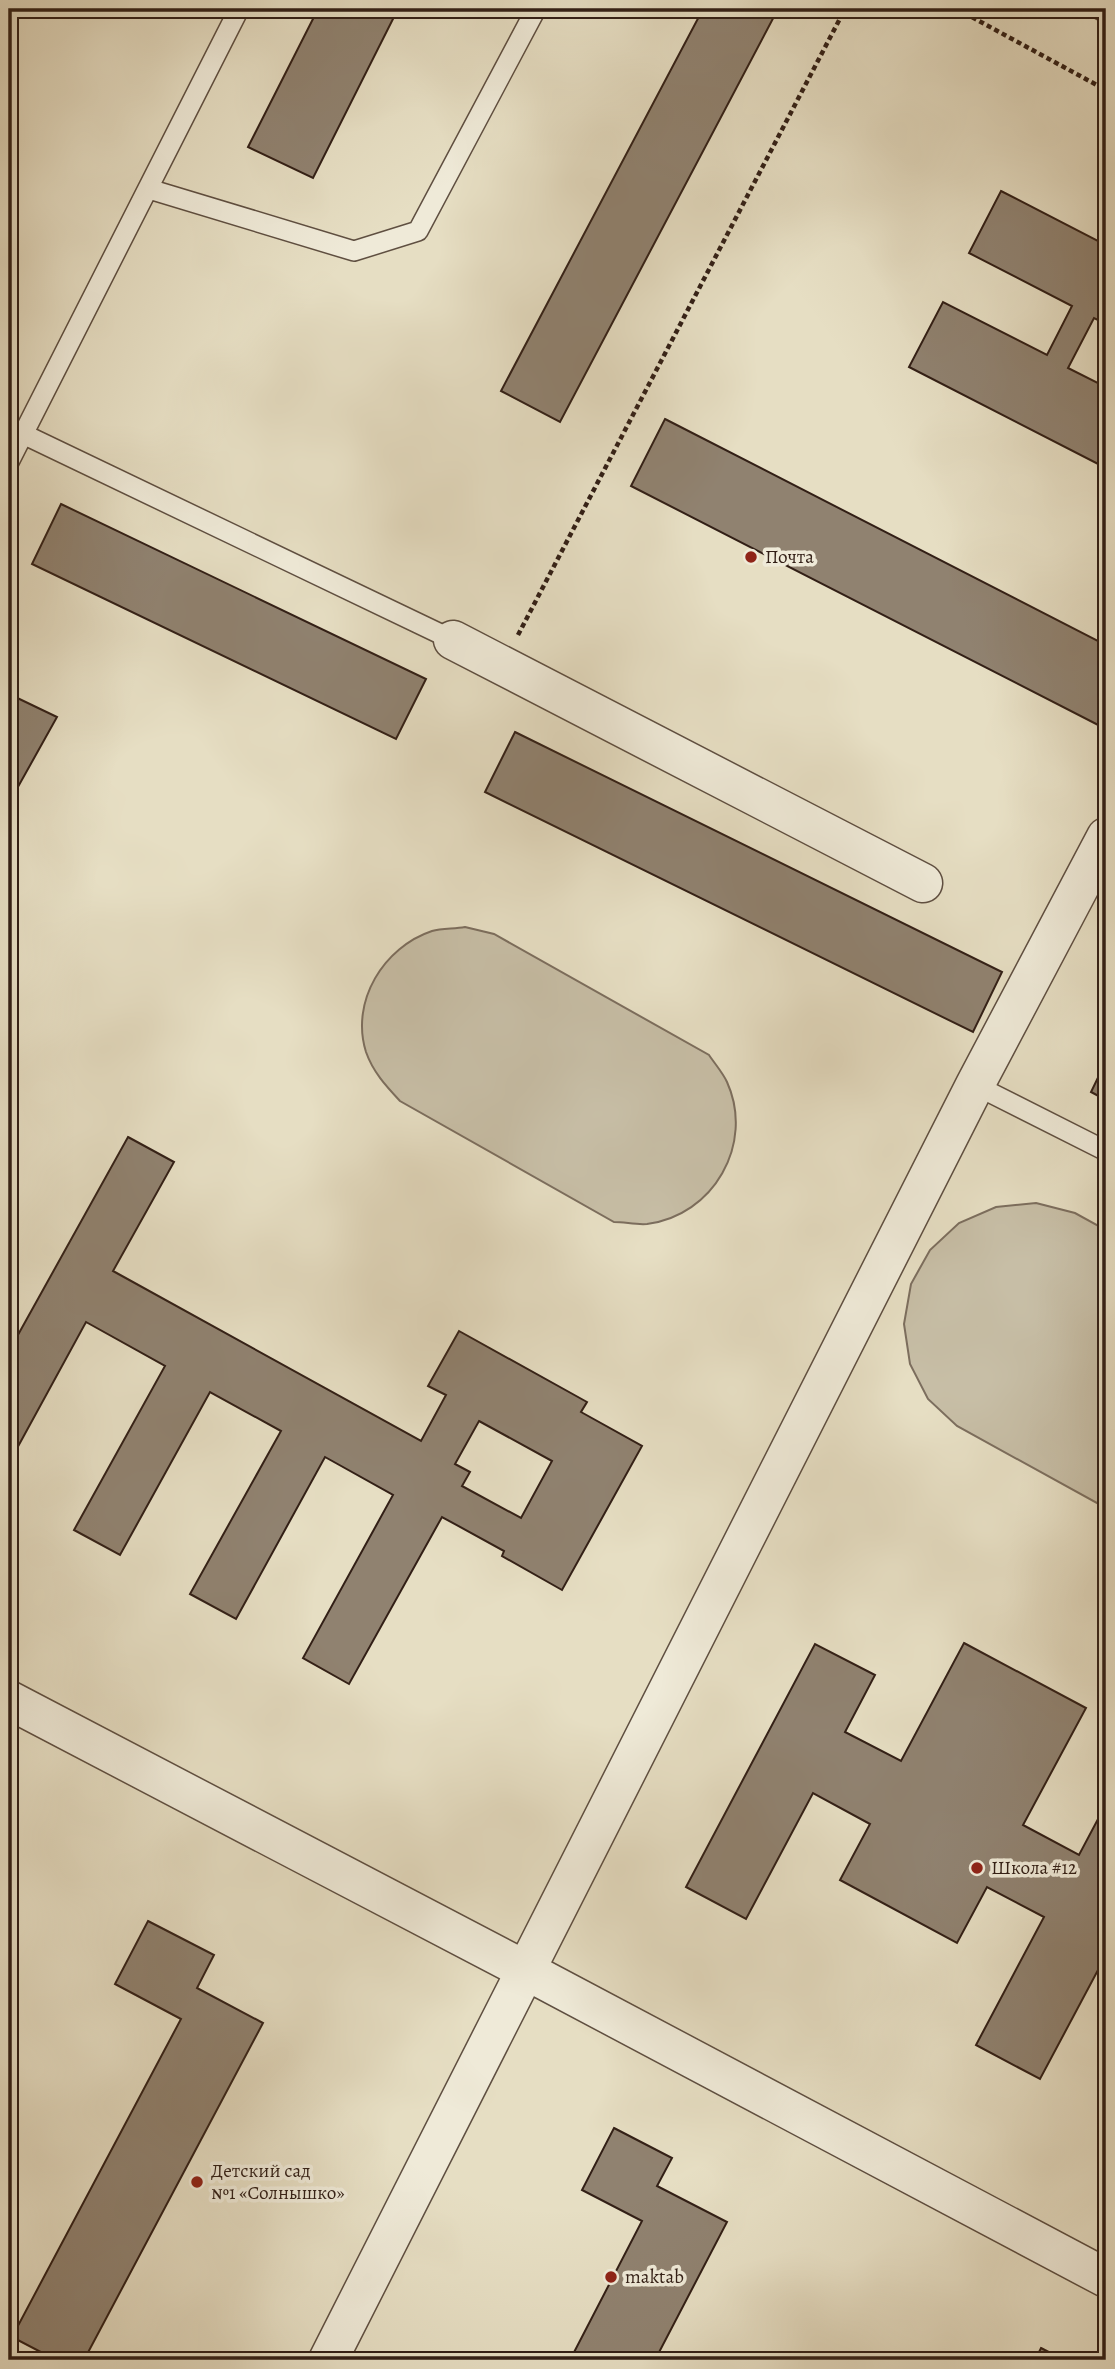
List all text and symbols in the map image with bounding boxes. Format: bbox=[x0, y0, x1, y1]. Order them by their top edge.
place label: Почта bbox=[765, 544, 814, 570]
marker: Почта bbox=[743, 549, 759, 565]
place label: Школа #12 bbox=[991, 1855, 1077, 1881]
marker: Школа #12 bbox=[969, 1860, 985, 1876]
place label: Детский сад №1 «Солнышко» bbox=[211, 2158, 345, 2206]
marker: Детский сад №1 «Солнышко» bbox=[189, 2174, 205, 2190]
place label: maktab bbox=[625, 2264, 684, 2290]
marker: maktab bbox=[603, 2269, 619, 2285]

